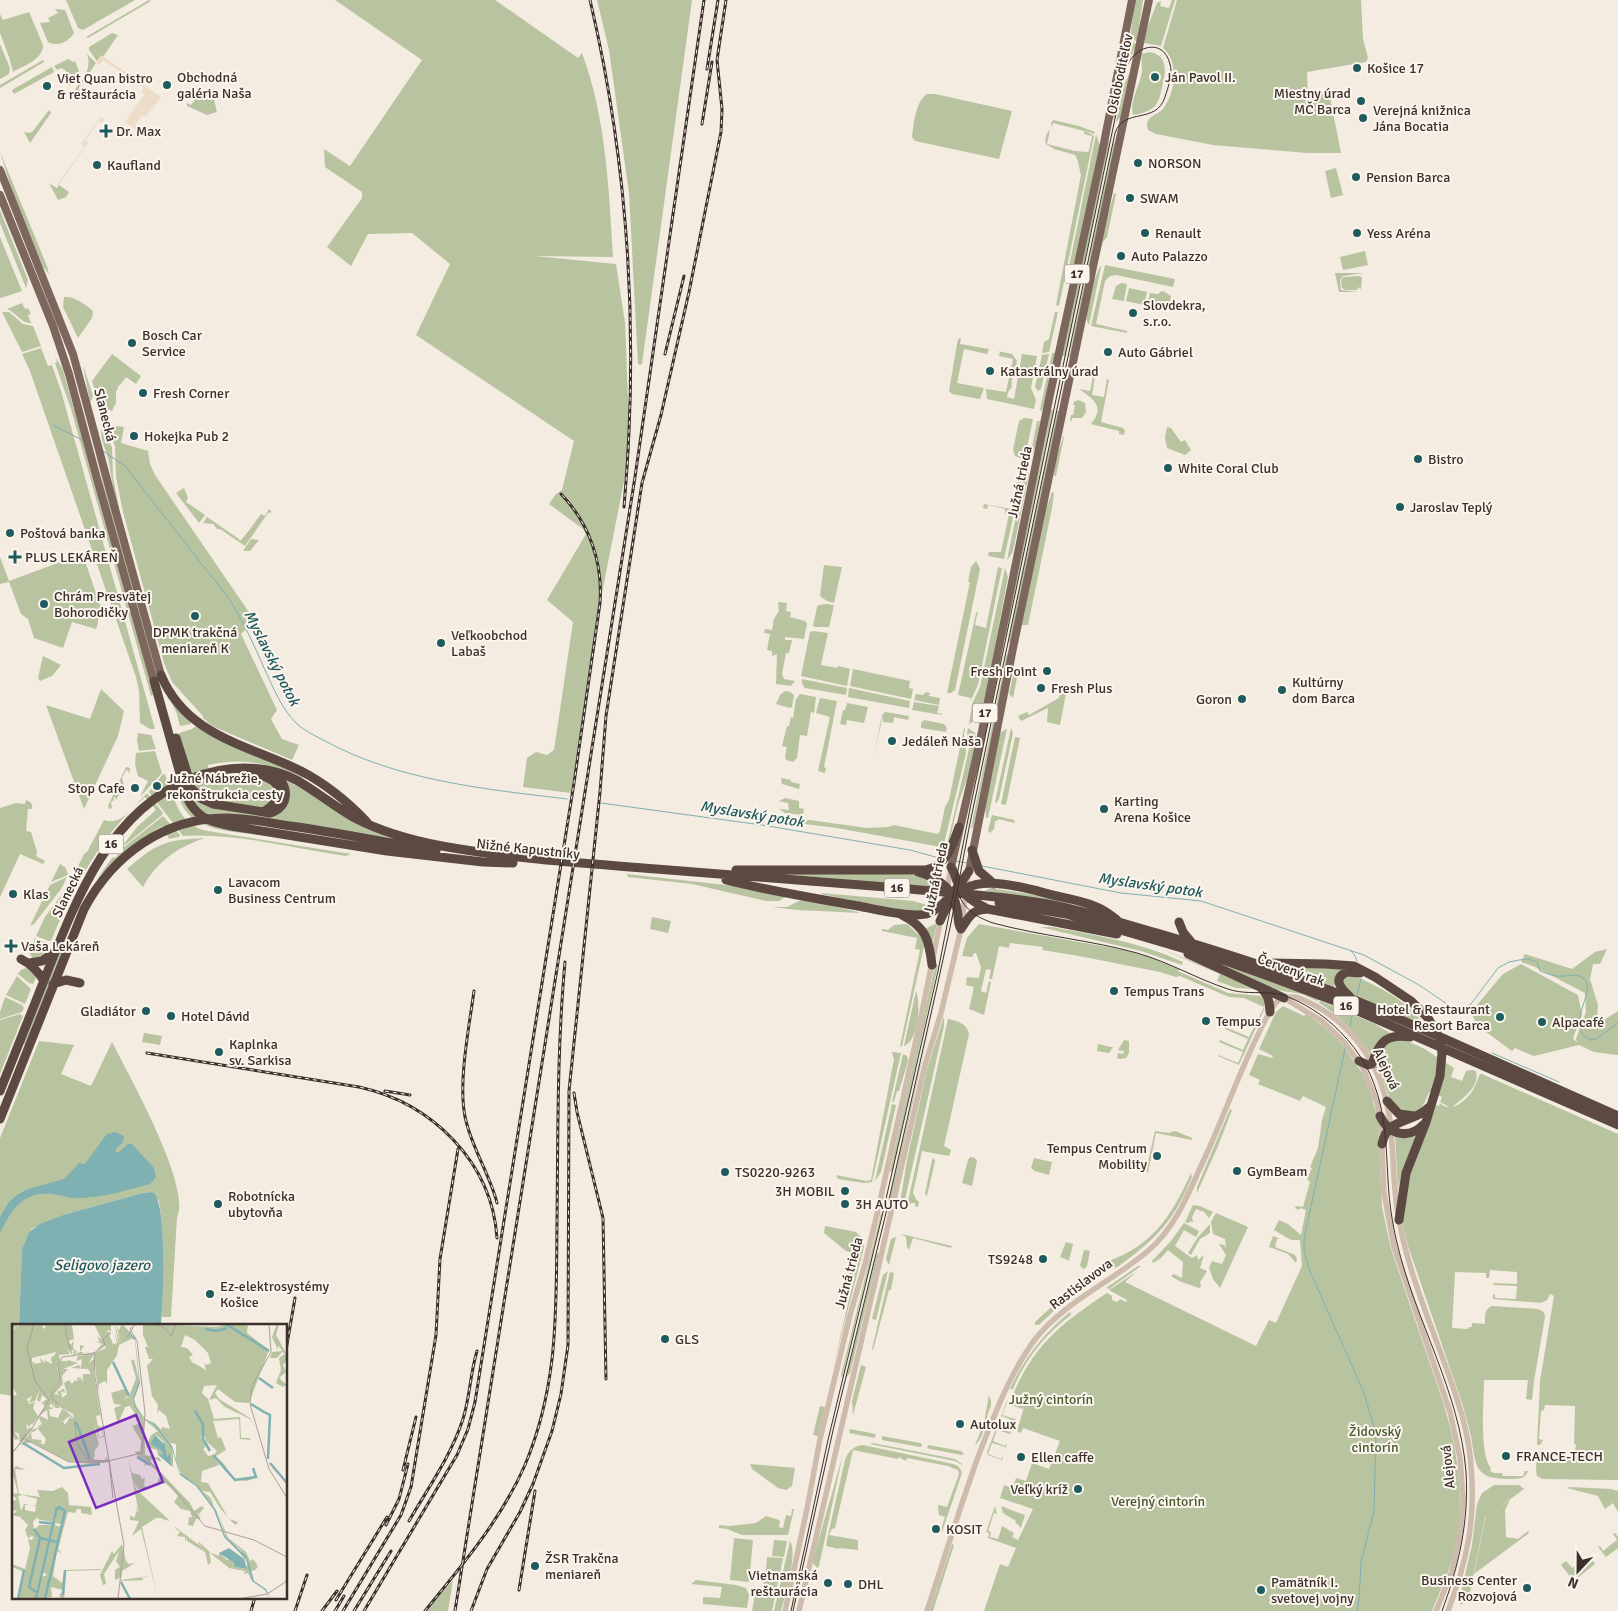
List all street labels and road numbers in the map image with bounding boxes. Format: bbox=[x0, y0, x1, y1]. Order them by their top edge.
street label: Osloboditeľov bbox=[1103, 32, 1137, 116]
road number: 17 bbox=[1064, 264, 1090, 284]
street label: Slanecká bbox=[90, 387, 120, 443]
street label: Južná trieda bbox=[1004, 444, 1036, 520]
road number: 17 bbox=[972, 704, 998, 722]
road number: 16 bbox=[98, 834, 124, 854]
street label: Nižné Kapustníky bbox=[475, 835, 581, 863]
street label: Južná trieda bbox=[920, 840, 952, 916]
street label: Slanecká bbox=[48, 864, 88, 920]
road number: 16 bbox=[884, 878, 910, 898]
street label: Červený rak bbox=[1255, 950, 1327, 990]
road number: 16 bbox=[1334, 996, 1358, 1016]
street label: Alejová bbox=[1369, 1046, 1403, 1092]
street label: Južná trieda bbox=[831, 1235, 867, 1311]
street label: Rastislavova bbox=[1046, 1255, 1116, 1313]
street label: Alejová bbox=[1437, 1444, 1459, 1490]

